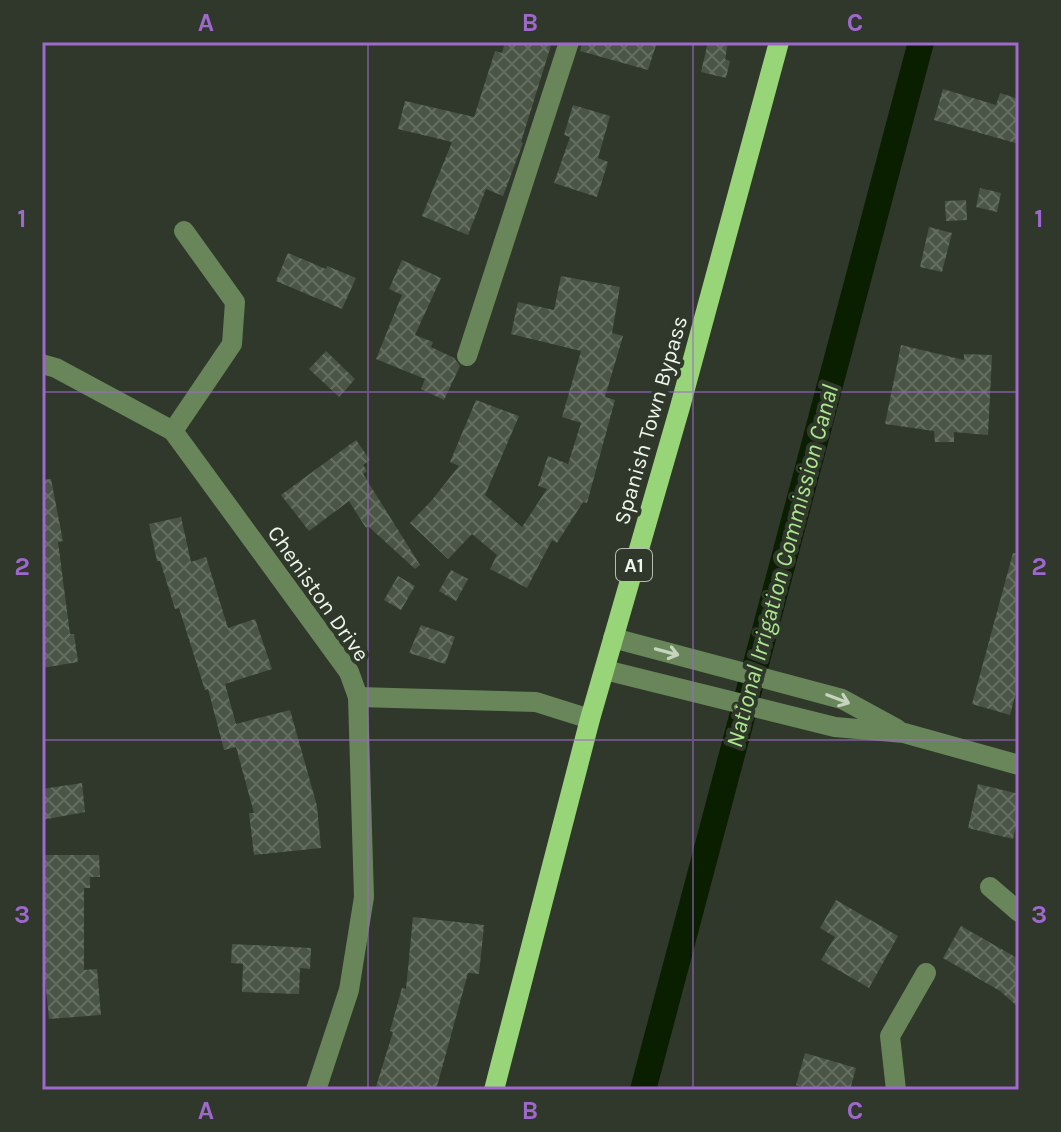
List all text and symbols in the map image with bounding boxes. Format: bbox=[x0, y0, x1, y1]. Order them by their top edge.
text: A bbox=[198, 7, 214, 38]
text: B bbox=[522, 7, 538, 38]
text: C bbox=[847, 7, 863, 38]
text: 1 bbox=[17, 203, 27, 234]
text: 1 bbox=[1034, 203, 1044, 234]
street label: Spanish Town Bypass bbox=[609, 313, 693, 528]
water label: National Irrigation Commission Canal bbox=[720, 381, 844, 751]
street label: Cheniston Drive bbox=[262, 521, 375, 666]
road number: A1 bbox=[616, 549, 652, 581]
text: 2 bbox=[14, 551, 30, 582]
text: 2 bbox=[1031, 551, 1047, 582]
one-way arrow bbox=[653, 646, 679, 661]
one-way arrow bbox=[825, 693, 850, 707]
text: 3 bbox=[14, 899, 30, 930]
text: 3 bbox=[1031, 899, 1047, 930]
text: A bbox=[198, 1095, 214, 1126]
text: B bbox=[522, 1095, 538, 1126]
text: C bbox=[847, 1095, 863, 1126]

